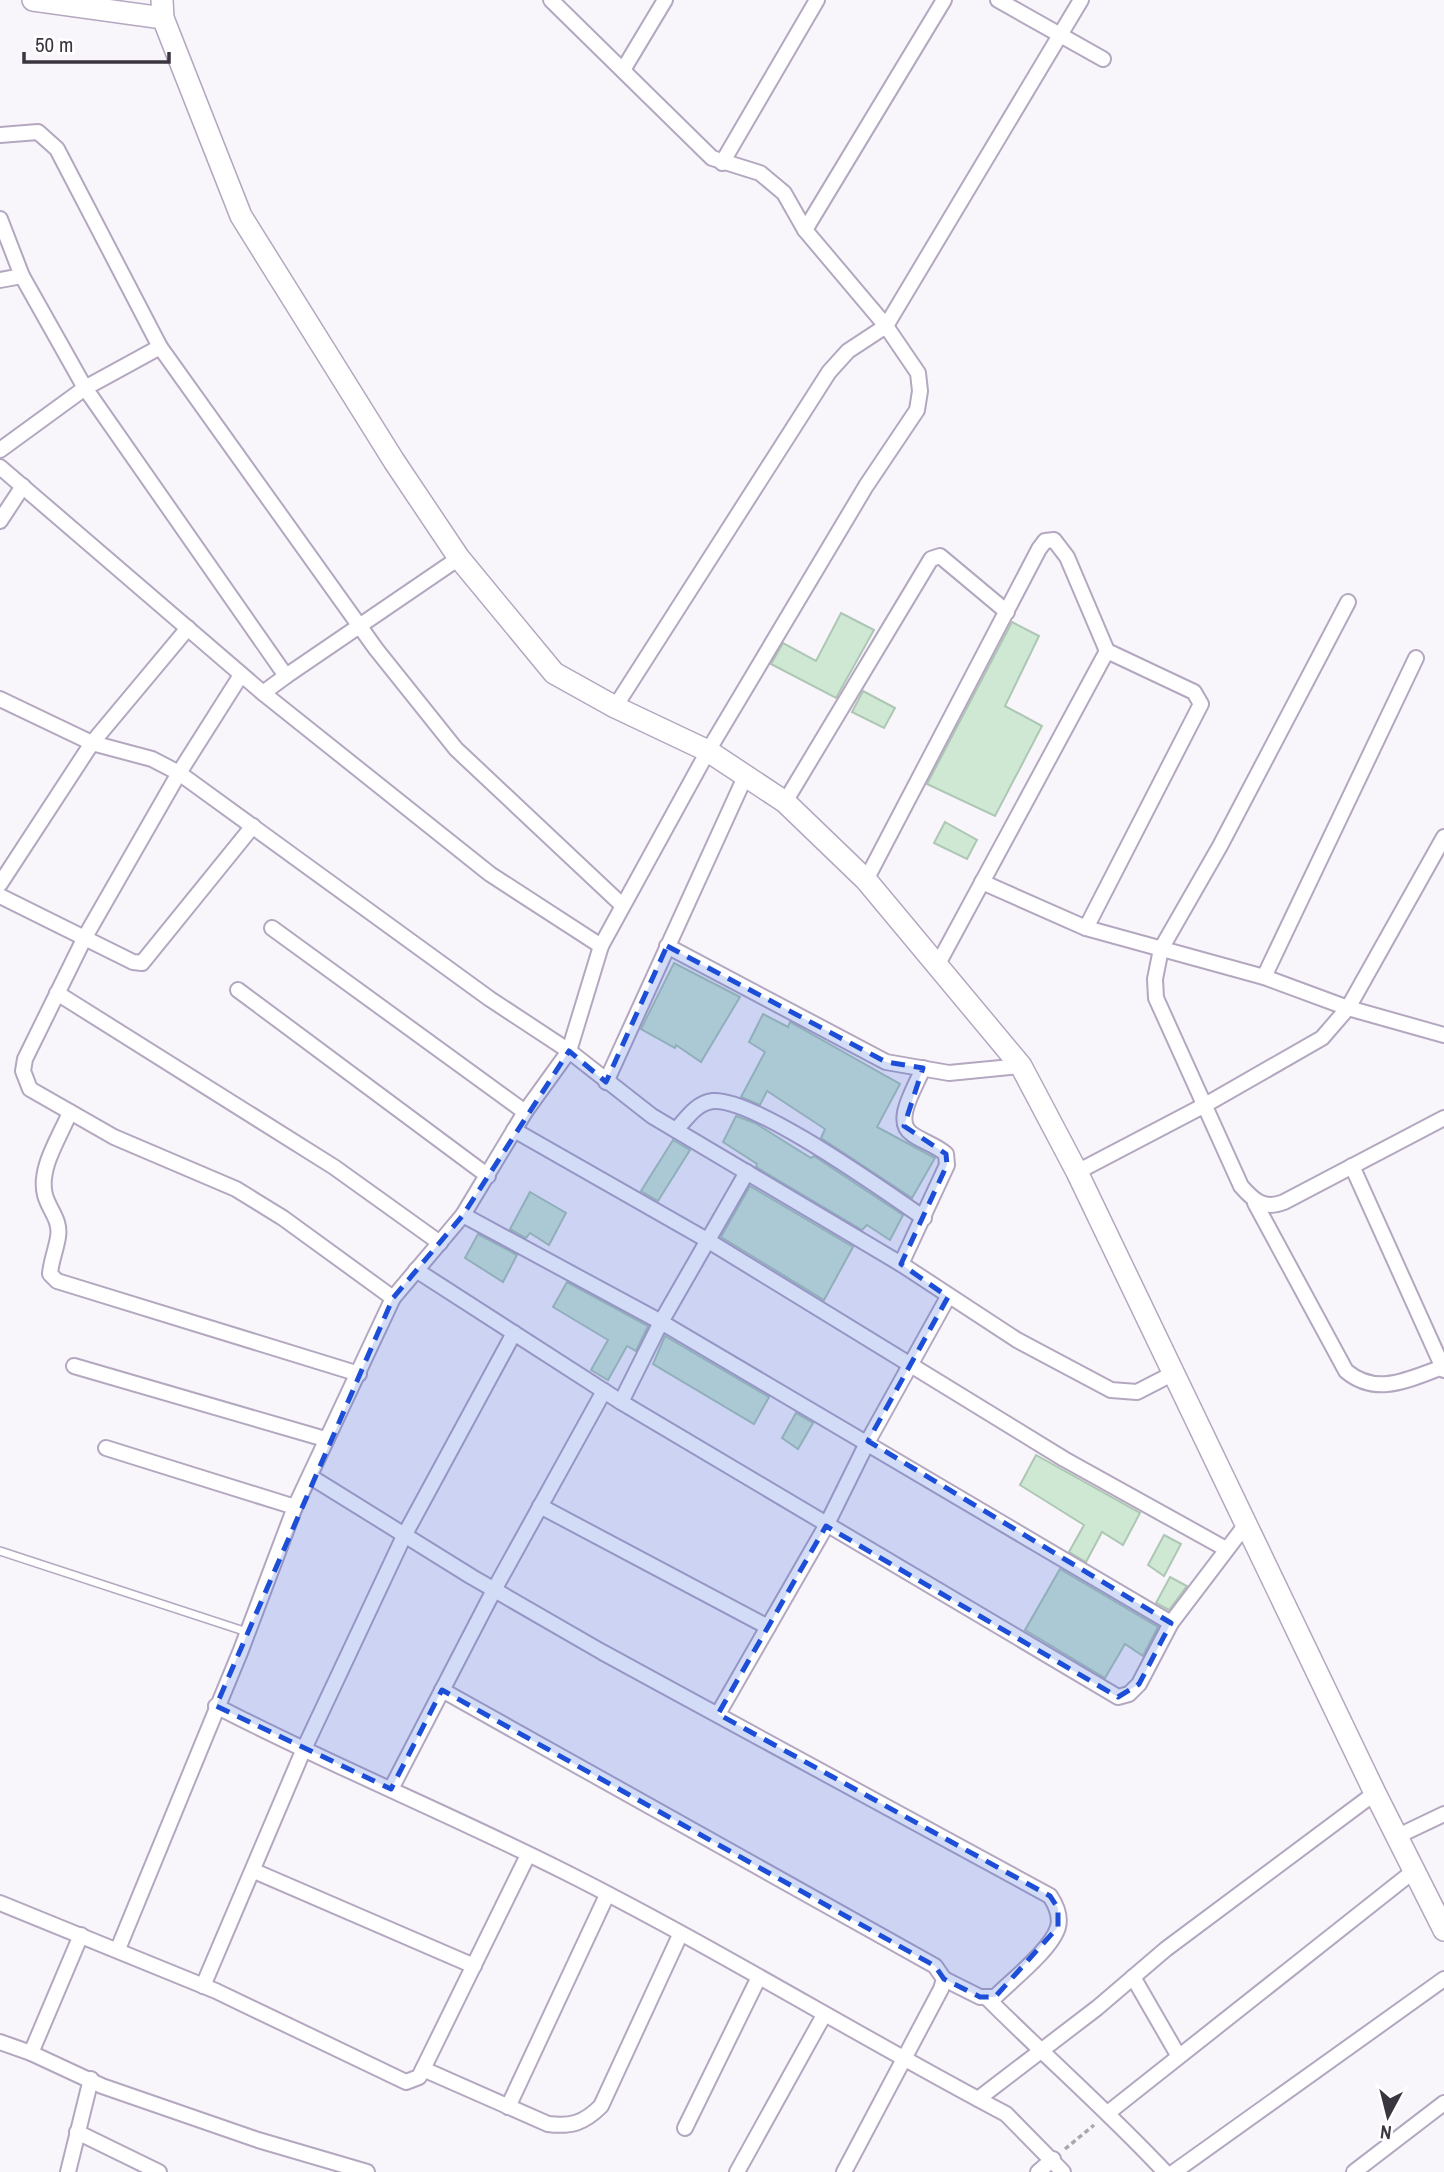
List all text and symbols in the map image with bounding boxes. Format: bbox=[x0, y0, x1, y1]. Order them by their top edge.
scale bar bbox=[24, 21, 170, 65]
text: 50 m bbox=[35, 30, 73, 59]
north arrow bbox=[1353, 2081, 1423, 2151]
text: N bbox=[1379, 2119, 1393, 2146]

